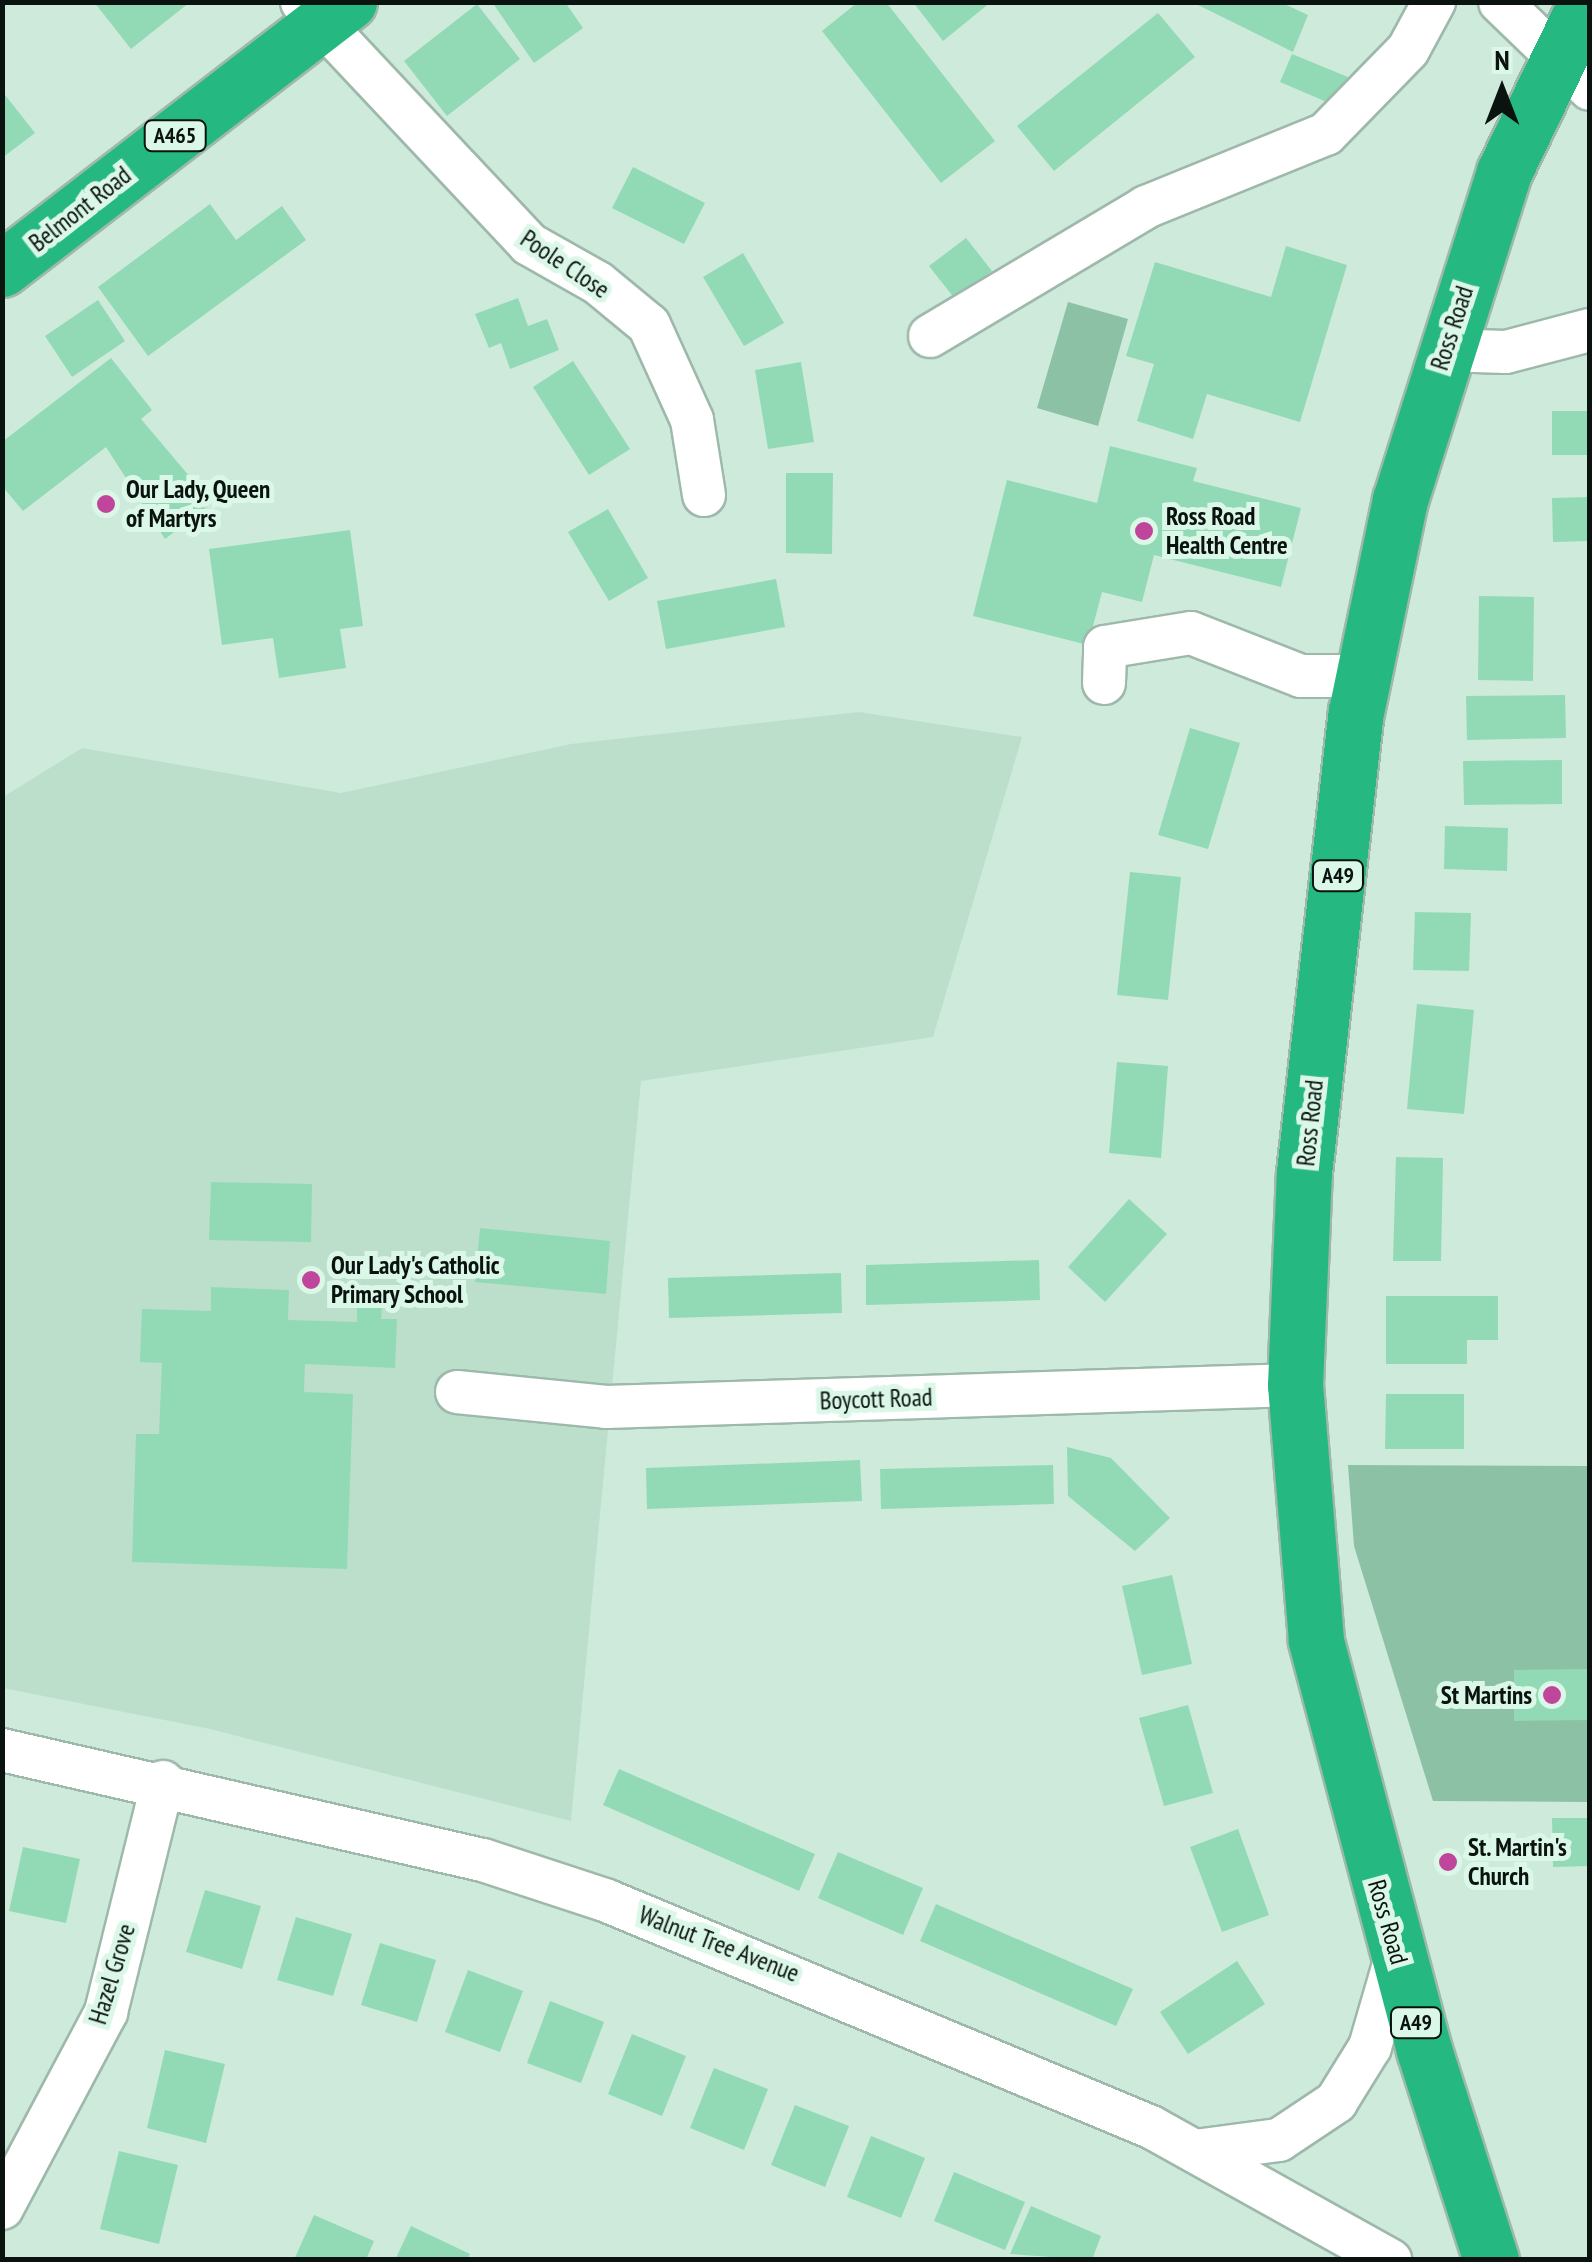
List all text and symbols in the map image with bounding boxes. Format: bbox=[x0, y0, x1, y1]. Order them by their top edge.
north arrow bbox=[1452, 40, 1552, 140]
text: N bbox=[1494, 41, 1510, 78]
road number: A465 bbox=[142, 119, 208, 153]
street label: Belmont Road bbox=[23, 160, 137, 258]
street label: Poole Close bbox=[515, 223, 615, 305]
street label: Ross Road bbox=[1424, 282, 1480, 374]
place label: Our Lady, Queen of Martyrs bbox=[126, 475, 272, 534]
marker: Our Lady, Queen of Martyrs bbox=[95, 493, 117, 515]
place label: Ross Road Health Centre bbox=[1166, 502, 1288, 561]
marker: Ross Road Health Centre bbox=[1131, 518, 1157, 544]
road number: A49 bbox=[1310, 859, 1366, 893]
street label: Ross Road bbox=[1291, 1078, 1329, 1168]
place label: Our Lady's Catholic Primary School bbox=[331, 1251, 500, 1310]
marker: Our Lady's Catholic Primary School bbox=[300, 1269, 322, 1291]
street label: Boycott Road bbox=[819, 1382, 933, 1416]
place label: St Martins bbox=[1441, 1680, 1532, 1710]
marker: St Martins bbox=[1541, 1684, 1563, 1706]
place label: St. Martin's Church bbox=[1468, 1833, 1568, 1892]
marker: St. Martin's Church bbox=[1437, 1851, 1459, 1873]
street label: Ross Road bbox=[1362, 1876, 1414, 1968]
street label: Walnut Tree Avenue bbox=[634, 1899, 804, 1989]
street label: Hazel Grove bbox=[83, 1920, 141, 2028]
road number: A49 bbox=[1388, 2006, 1444, 2040]

